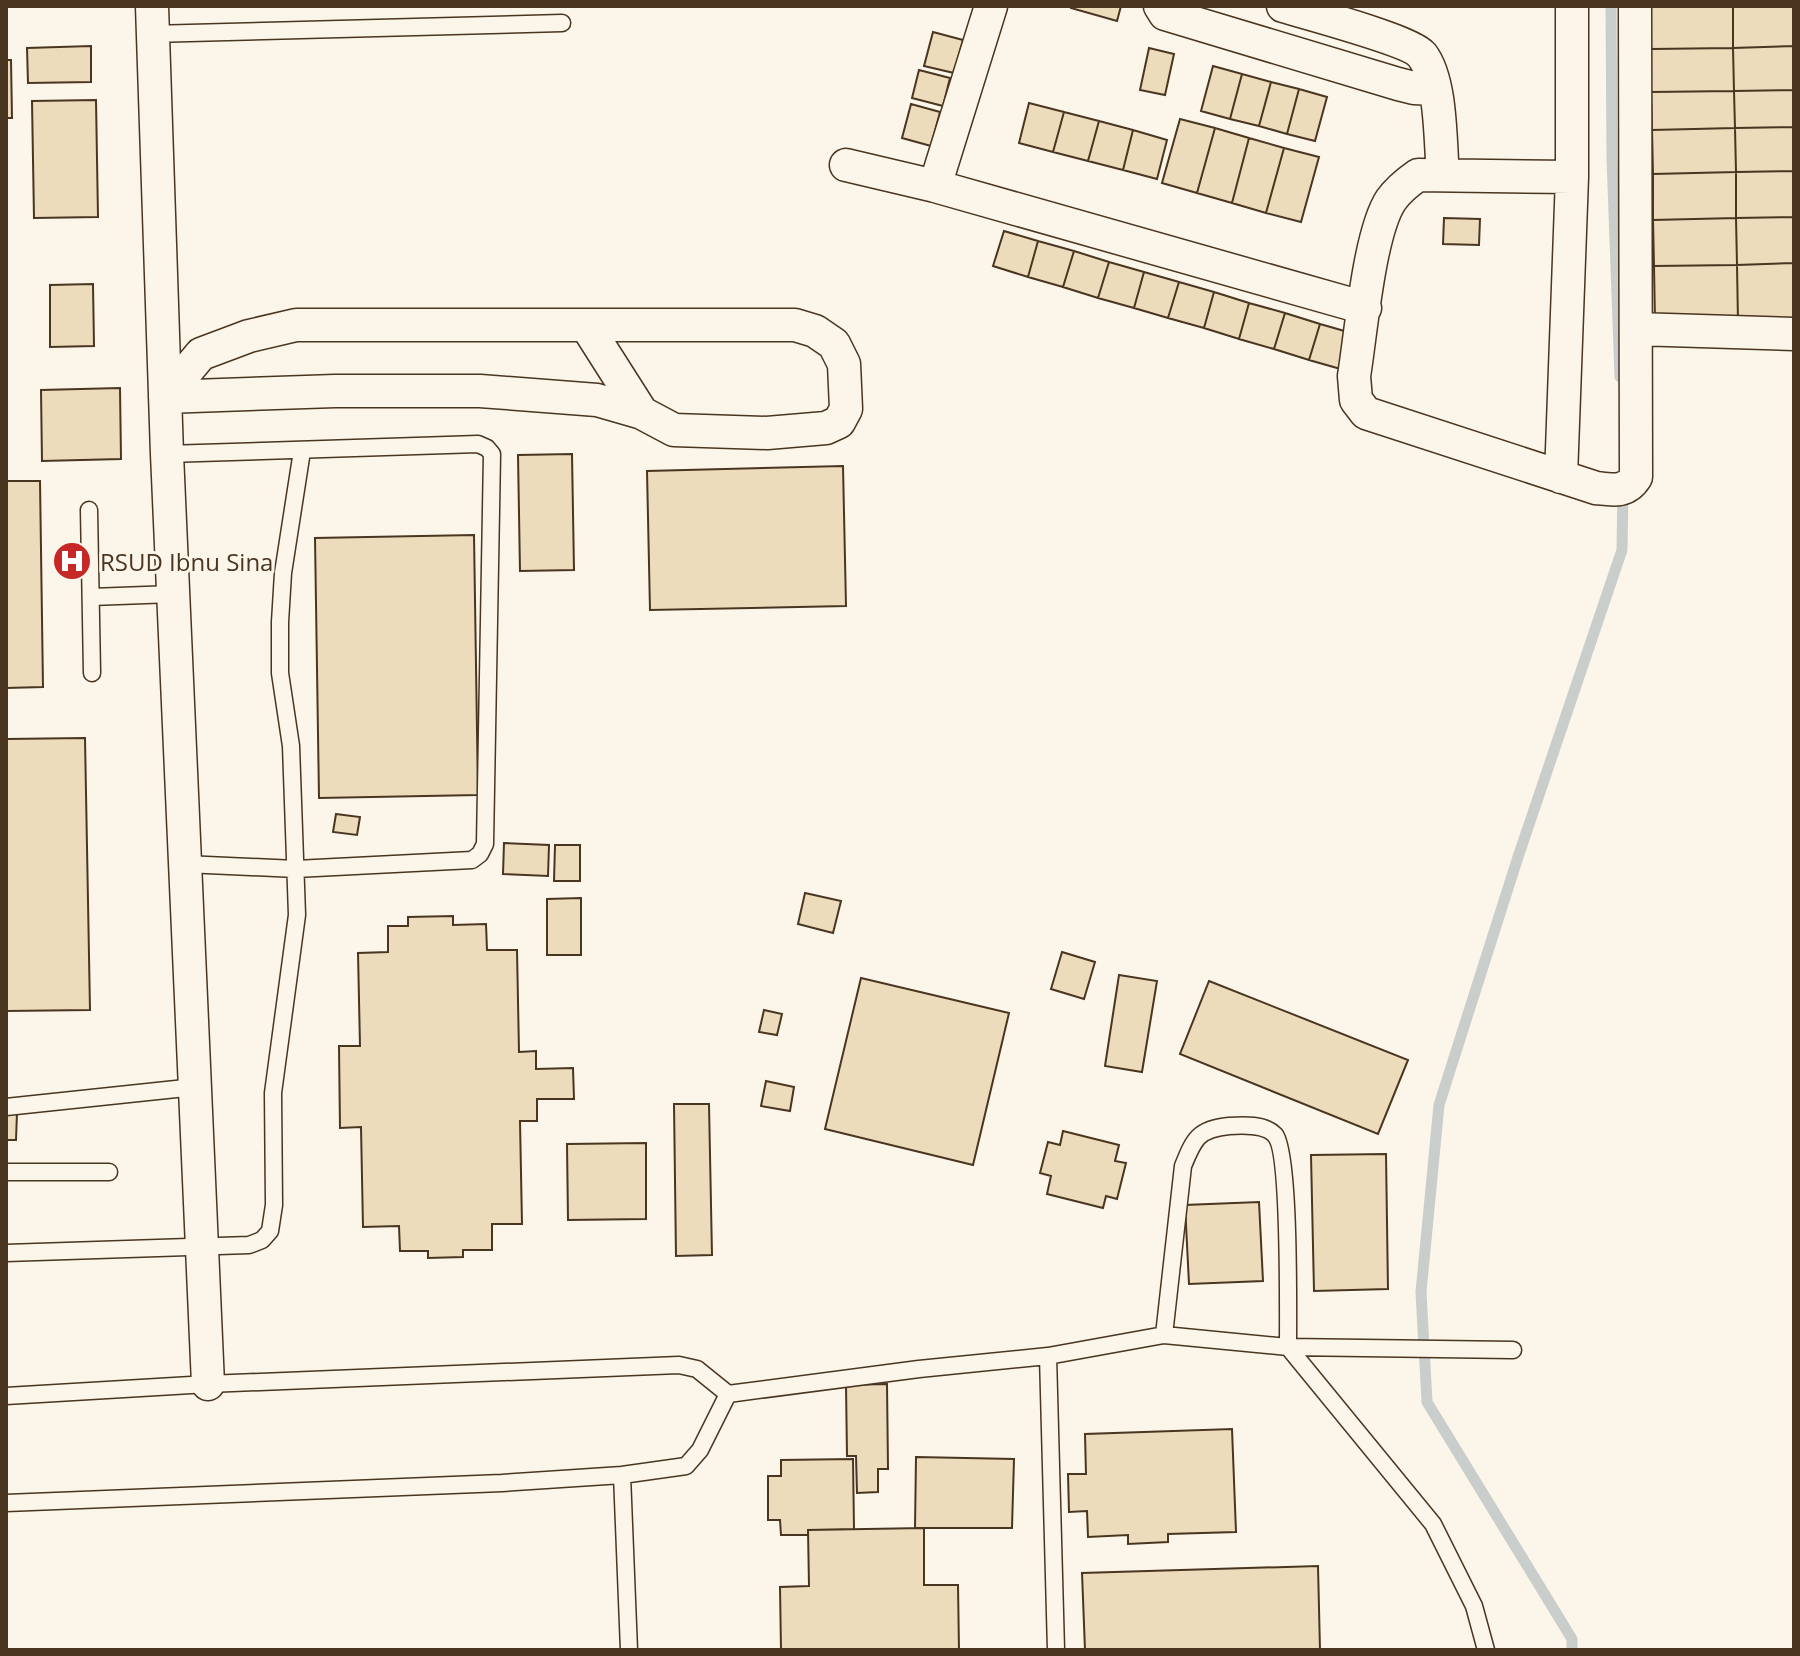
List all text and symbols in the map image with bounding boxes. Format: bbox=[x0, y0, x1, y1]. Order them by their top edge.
hospital icon: RSUD Ibnu Sina bbox=[51, 540, 93, 582]
place label: RSUD Ibnu Sina bbox=[100, 545, 273, 578]

